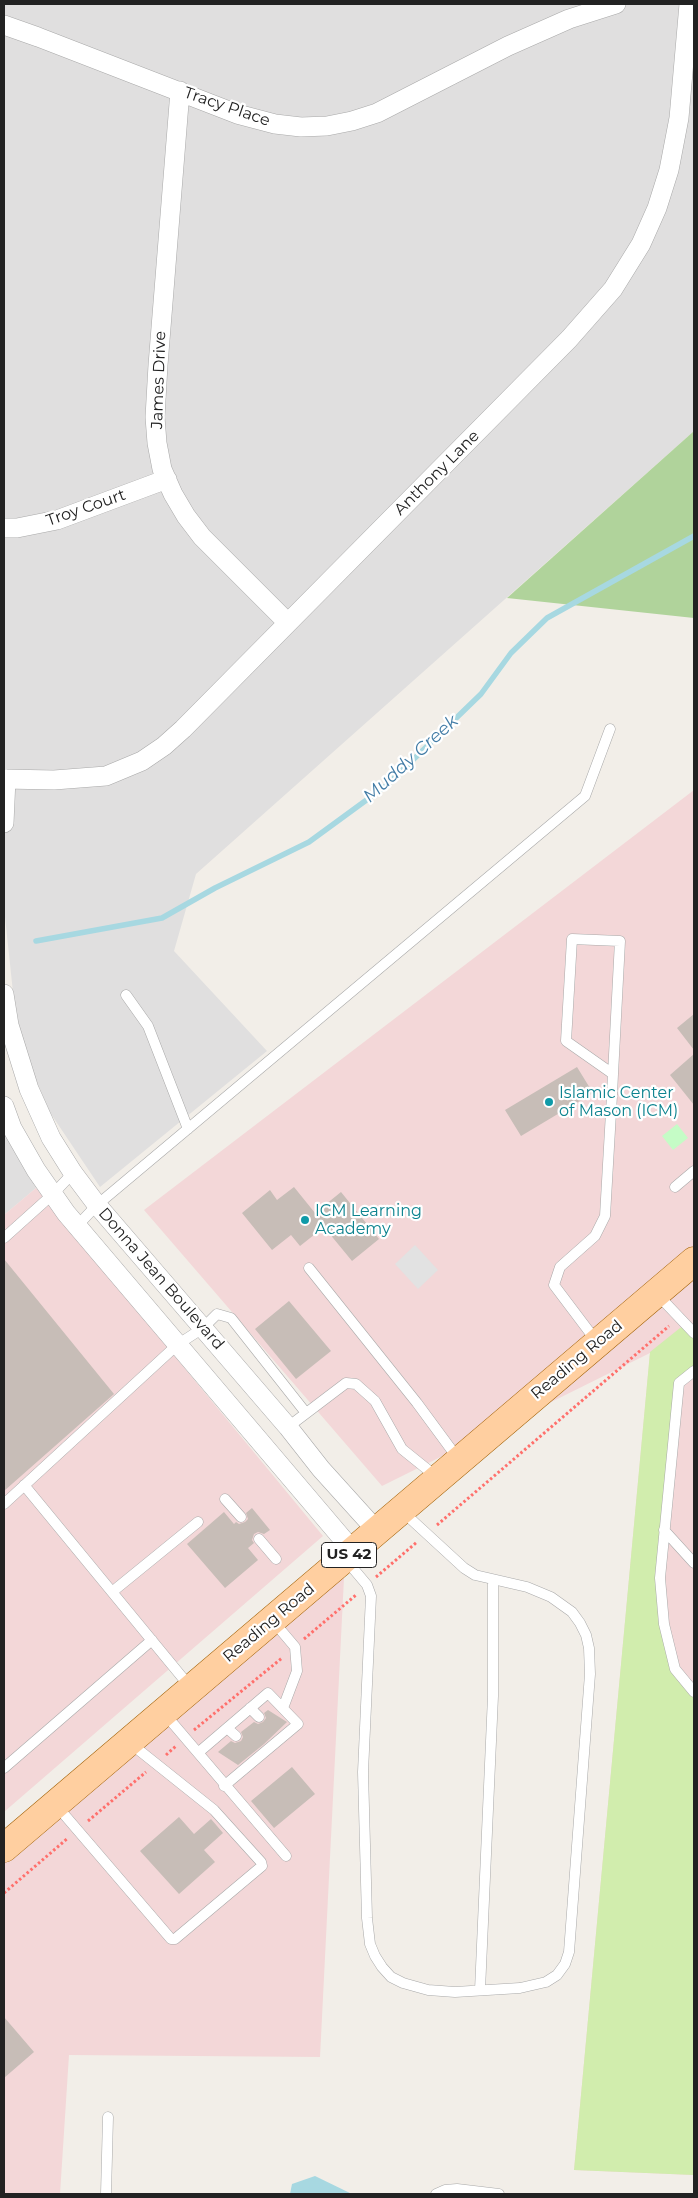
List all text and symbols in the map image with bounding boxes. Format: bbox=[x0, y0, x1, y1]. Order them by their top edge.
street label: Tracy Place bbox=[181, 83, 273, 131]
street label: James Drive bbox=[148, 331, 170, 429]
street label: Anthony Lane bbox=[390, 426, 484, 520]
street label: Troy Court bbox=[44, 485, 128, 531]
water label: Muddy Creek bbox=[359, 711, 463, 807]
place label: Islamic Center of Mason (ICM) bbox=[559, 1083, 678, 1121]
marker: Islamic Center of Mason (ICM) bbox=[543, 1096, 555, 1108]
place label: ICM Learning Academy bbox=[315, 1201, 422, 1239]
street label: Donna Jean Boulevard bbox=[94, 1204, 228, 1354]
marker: ICM Learning Academy bbox=[299, 1214, 311, 1226]
street label: Reading Road bbox=[527, 1316, 627, 1404]
road number: US 42 bbox=[322, 1542, 376, 1568]
street label: Reading Road bbox=[219, 1579, 319, 1667]

